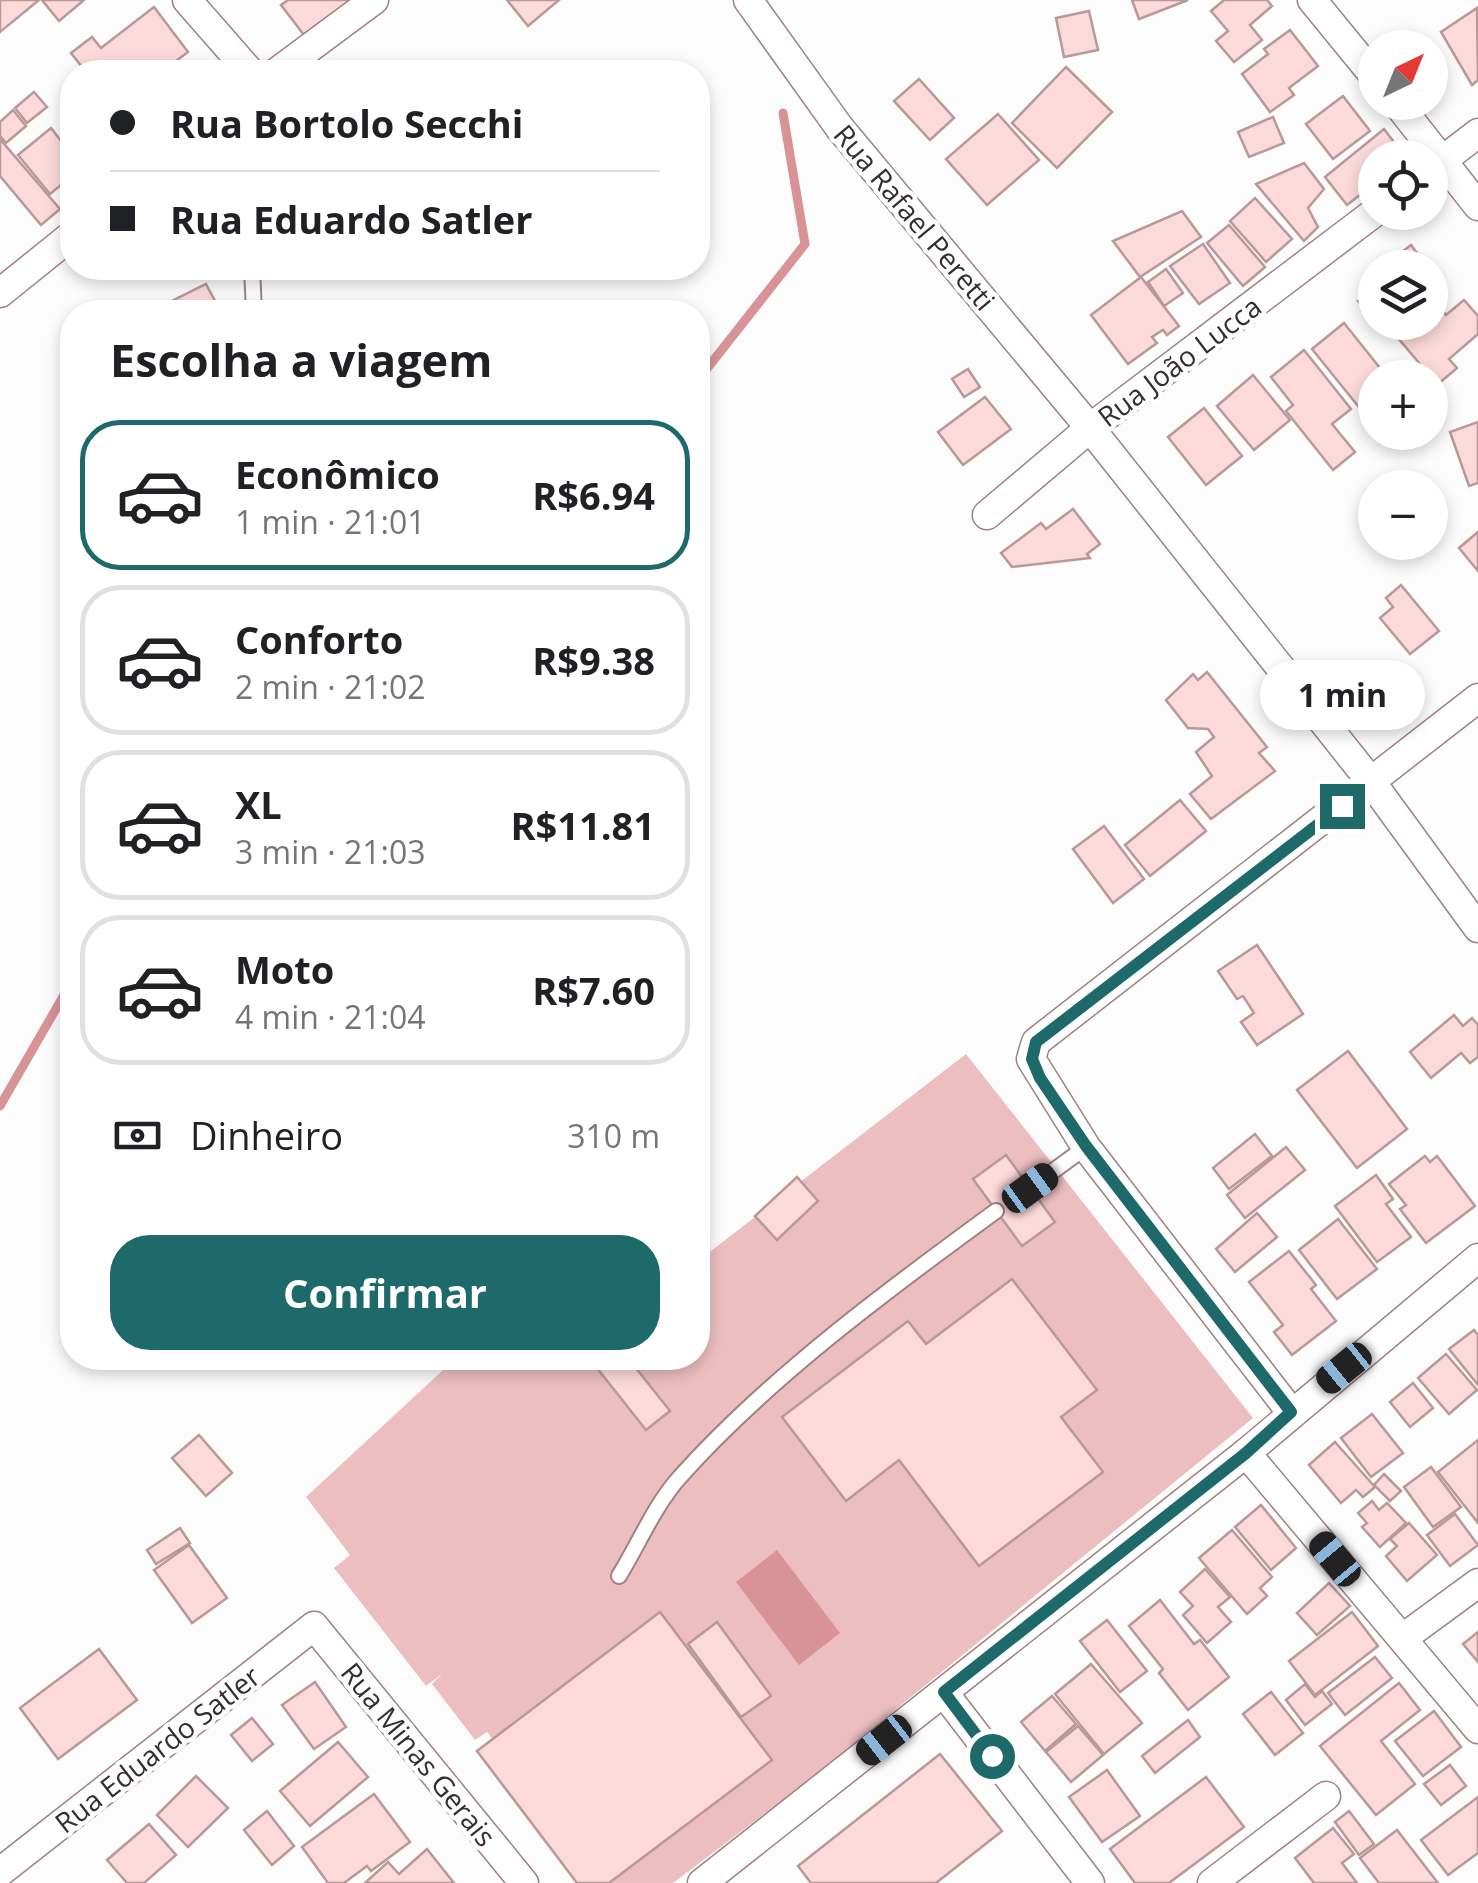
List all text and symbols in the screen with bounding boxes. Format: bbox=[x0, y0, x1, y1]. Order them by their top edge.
north arrow bbox=[1358, 30, 1448, 120]
map controls bbox=[1358, 30, 1448, 560]
text: Rua Bortolo Secchi bbox=[170, 97, 523, 149]
street label: Rua Rafael Peretti bbox=[826, 116, 1004, 318]
button: locate bbox=[1358, 140, 1448, 230]
text: Rua Eduardo Satler bbox=[170, 193, 533, 245]
button: layers bbox=[1358, 250, 1448, 340]
street label: Rua João Lucca bbox=[1089, 287, 1269, 435]
text: Escolha a viagem bbox=[110, 329, 492, 390]
button: + bbox=[1358, 360, 1448, 450]
text: Econômico bbox=[235, 448, 440, 500]
icon: car bbox=[115, 450, 205, 540]
text: R$6.94 bbox=[532, 469, 655, 521]
button: − bbox=[1358, 470, 1448, 560]
text: 1 min · 21:01 bbox=[235, 500, 426, 543]
text: Conforto bbox=[235, 613, 403, 665]
icon: car bbox=[115, 615, 205, 705]
text: R$9.38 bbox=[532, 634, 655, 686]
callout: 1 min bbox=[1260, 661, 1424, 731]
text: 2 min · 21:02 bbox=[235, 665, 426, 708]
text: 1 min bbox=[1298, 673, 1387, 716]
text: XL bbox=[235, 778, 282, 830]
icon: car bbox=[115, 780, 205, 870]
route end bbox=[1320, 784, 1365, 829]
text: R$11.81 bbox=[510, 799, 655, 851]
text: 3 min · 21:03 bbox=[235, 830, 426, 873]
text: Moto bbox=[235, 943, 334, 995]
icon: car bbox=[115, 945, 205, 1035]
text: R$7.60 bbox=[532, 964, 655, 1016]
text: 4 min · 21:04 bbox=[235, 995, 426, 1038]
icon: cash bbox=[110, 1108, 165, 1163]
text: Dinheiro bbox=[190, 1109, 343, 1161]
text: 310 m bbox=[567, 1114, 660, 1157]
car bbox=[997, 1158, 1063, 1218]
button: Confirmar bbox=[110, 1235, 660, 1350]
car bbox=[1311, 1337, 1377, 1399]
car bbox=[1304, 1526, 1366, 1592]
street label: Rua Minas Gerais bbox=[333, 1654, 505, 1854]
street label: Rua Eduardo Satler bbox=[47, 1657, 268, 1841]
car bbox=[851, 1710, 917, 1770]
route start bbox=[970, 1734, 1015, 1779]

